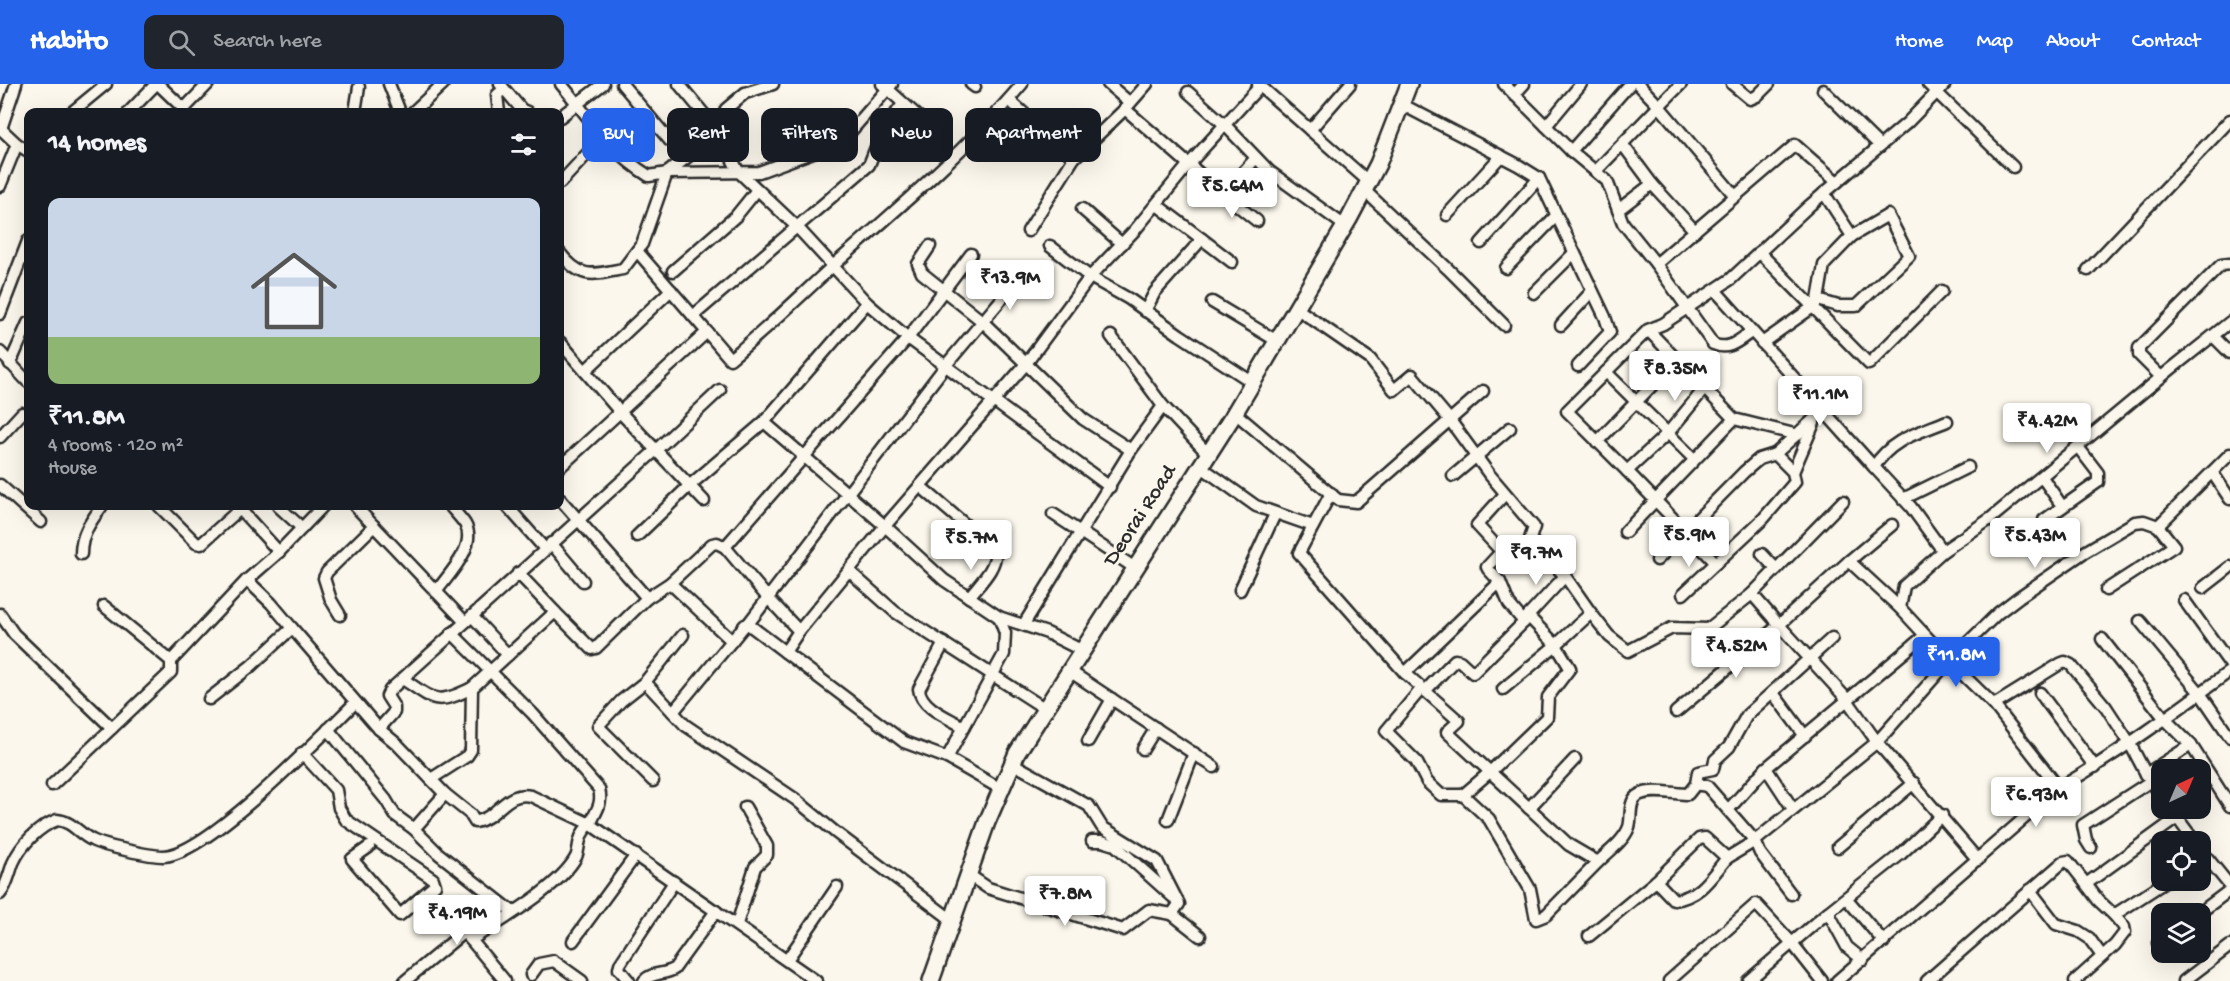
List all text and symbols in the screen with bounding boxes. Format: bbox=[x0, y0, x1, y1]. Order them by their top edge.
search box bbox=[144, 15, 564, 69]
text: Habito bbox=[30, 26, 108, 59]
icon: search bbox=[165, 26, 198, 59]
text: Search here bbox=[213, 29, 322, 55]
text: Home bbox=[1895, 30, 1943, 55]
text: Map bbox=[1976, 30, 2013, 55]
text: About bbox=[2046, 30, 2099, 55]
text: Contact bbox=[2132, 30, 2200, 55]
chip: Buy bbox=[582, 108, 655, 162]
chip: Rent bbox=[667, 108, 749, 162]
chip: Filters bbox=[761, 108, 858, 162]
chip: New bbox=[870, 108, 953, 162]
chip: Apartment bbox=[965, 108, 1101, 162]
icon: filters bbox=[507, 128, 540, 161]
text: 14 homes bbox=[48, 129, 146, 160]
pin: ₹5.64M bbox=[1183, 168, 1281, 219]
text: ₹5.64M bbox=[1201, 176, 1263, 199]
icon: home bbox=[240, 237, 348, 345]
pin: ₹13.9M bbox=[961, 260, 1059, 311]
text: ₹13.9M bbox=[980, 268, 1040, 291]
pin: ₹8.35M bbox=[1626, 351, 1724, 402]
text: ₹8.35M bbox=[1643, 359, 1707, 382]
pin: ₹11.1M bbox=[1771, 376, 1869, 427]
text: ₹11.1M bbox=[1792, 384, 1848, 407]
pin: ₹4.42M bbox=[1998, 403, 2096, 454]
text: ₹11.8M bbox=[48, 404, 124, 435]
text: ₹4.42M bbox=[2017, 411, 2077, 434]
text: 4 rooms · 120 m² bbox=[48, 435, 183, 458]
text: House bbox=[48, 458, 97, 481]
street label: Deorai Road bbox=[1098, 459, 1184, 573]
pin: ₹5.9M bbox=[1647, 517, 1731, 568]
pin: ₹5.43M bbox=[1986, 518, 2084, 569]
pin: ₹5.7M bbox=[929, 520, 1013, 571]
text: ₹5.9M bbox=[1663, 525, 1715, 548]
text: ₹5.43M bbox=[2004, 526, 2066, 549]
text: ₹5.7M bbox=[945, 528, 997, 551]
pin: ₹9.7M bbox=[1494, 535, 1578, 586]
text: ₹9.7M bbox=[1510, 543, 1562, 566]
pin: ₹4.52M bbox=[1687, 628, 1785, 679]
text: ₹4.52M bbox=[1705, 636, 1767, 659]
pin: ₹11.8M bbox=[1907, 637, 2005, 688]
text: ₹11.8M bbox=[1927, 645, 1985, 668]
north arrow bbox=[2151, 759, 2211, 819]
map controls bbox=[2151, 759, 2211, 963]
pin: ₹6.93M bbox=[1987, 777, 2085, 828]
text: ₹6.93M bbox=[2005, 785, 2067, 808]
button: locate bbox=[2151, 831, 2211, 891]
pin: ₹7.8M bbox=[1023, 876, 1107, 927]
text: ₹7.8M bbox=[1039, 884, 1091, 907]
pin: ₹4.19M bbox=[408, 895, 506, 946]
text: ₹4.19M bbox=[427, 903, 487, 926]
button: layers bbox=[2151, 903, 2211, 963]

